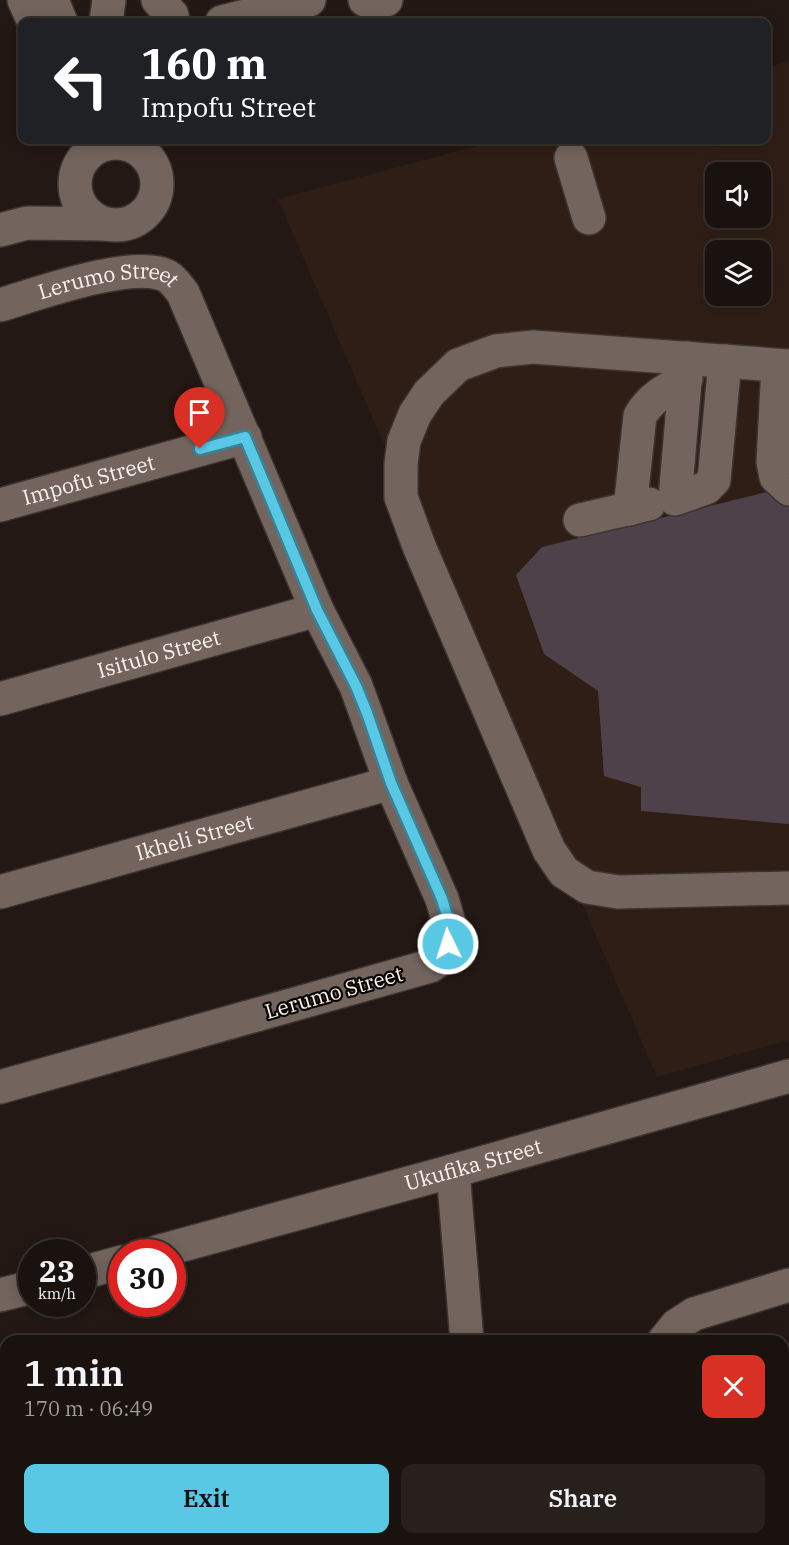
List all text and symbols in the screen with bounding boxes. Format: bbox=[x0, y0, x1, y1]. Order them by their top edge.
text: 160 m bbox=[141, 36, 267, 91]
icon: left bbox=[42, 42, 120, 120]
text: Impofu Street bbox=[141, 89, 316, 124]
map controls bbox=[705, 162, 771, 306]
button: sound bbox=[705, 162, 771, 228]
button: layers bbox=[705, 240, 771, 306]
street label: Lerumo Street bbox=[34, 256, 186, 305]
pin bbox=[174, 387, 225, 449]
icon: arrive bbox=[183, 396, 216, 429]
street label: Impofu Street bbox=[19, 448, 158, 511]
street label: Isitulo Street bbox=[94, 623, 223, 684]
street label: Ikheli Street bbox=[132, 807, 256, 866]
position arrow bbox=[416, 912, 480, 976]
street label: Lerumo Street bbox=[262, 959, 406, 1025]
street label: Ukufika Street bbox=[401, 1132, 545, 1197]
speed limit sign: 30 bbox=[108, 1239, 186, 1317]
text: 23 bbox=[39, 1251, 75, 1290]
text: km/h bbox=[38, 1284, 76, 1303]
text: 1 min bbox=[24, 1349, 124, 1396]
button: close bbox=[702, 1355, 765, 1418]
text: 170 m · 06:49 bbox=[24, 1395, 153, 1422]
button: Exit bbox=[24, 1464, 389, 1533]
button: Share bbox=[401, 1464, 765, 1533]

